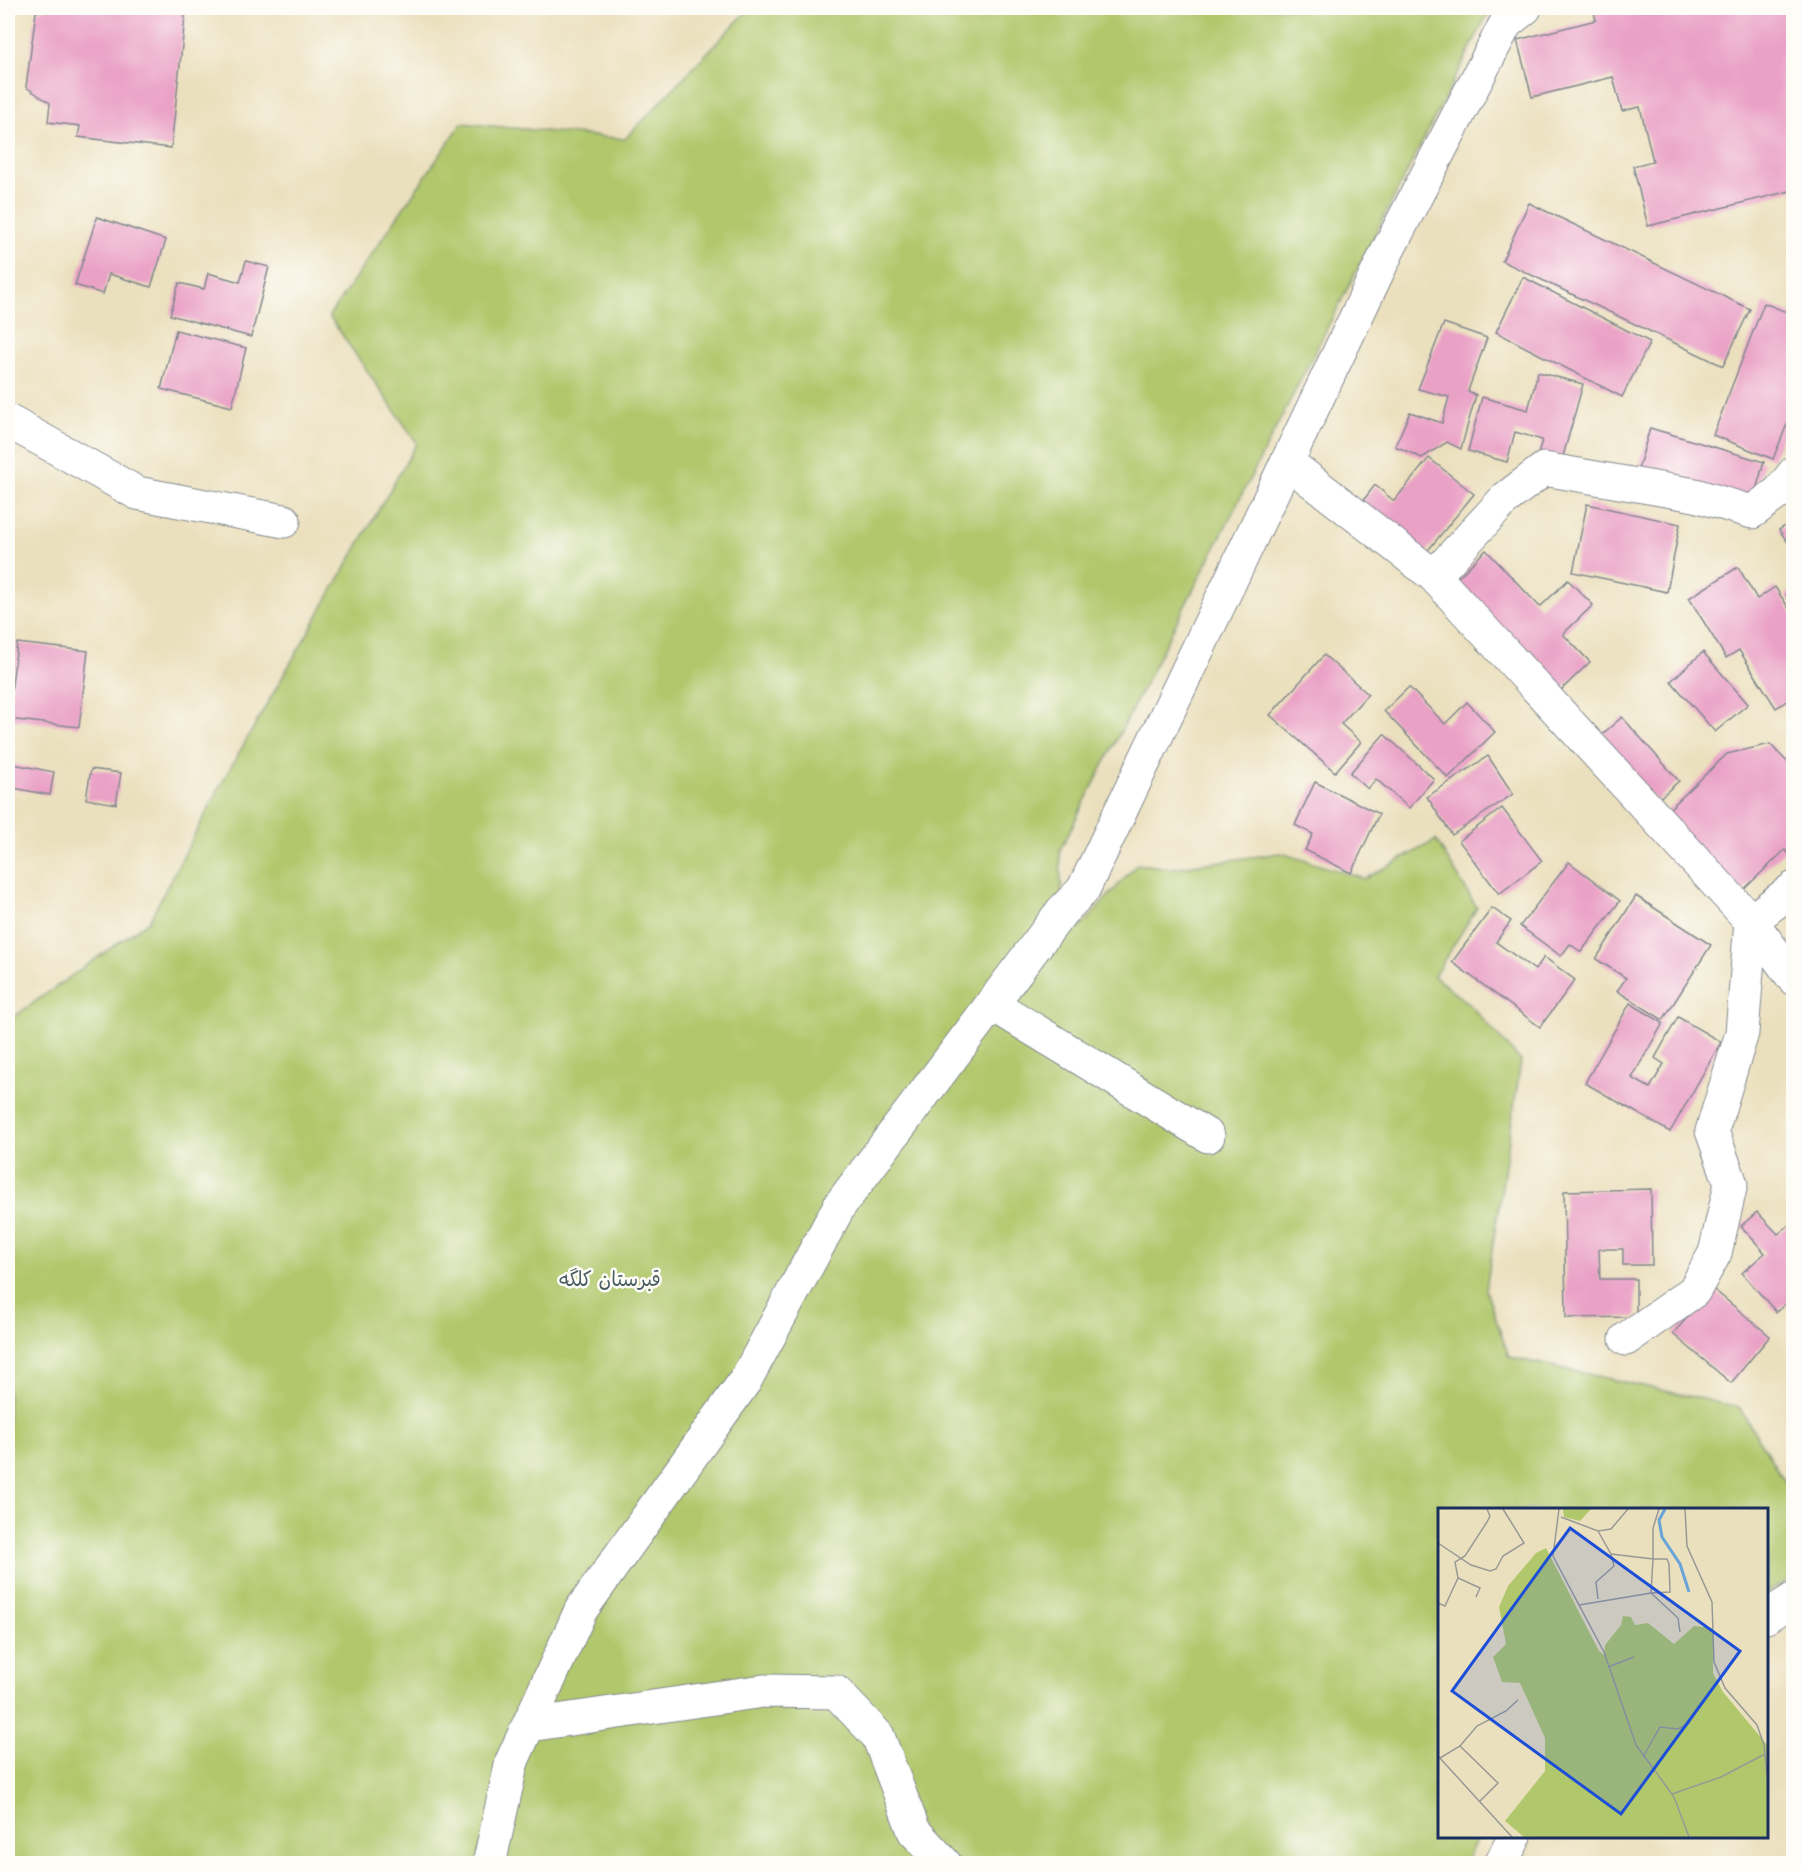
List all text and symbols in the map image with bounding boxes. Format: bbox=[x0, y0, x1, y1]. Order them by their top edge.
park label: قبرستان کلگه bbox=[559, 1268, 661, 1291]
inset map bbox=[1438, 1508, 1768, 1838]

